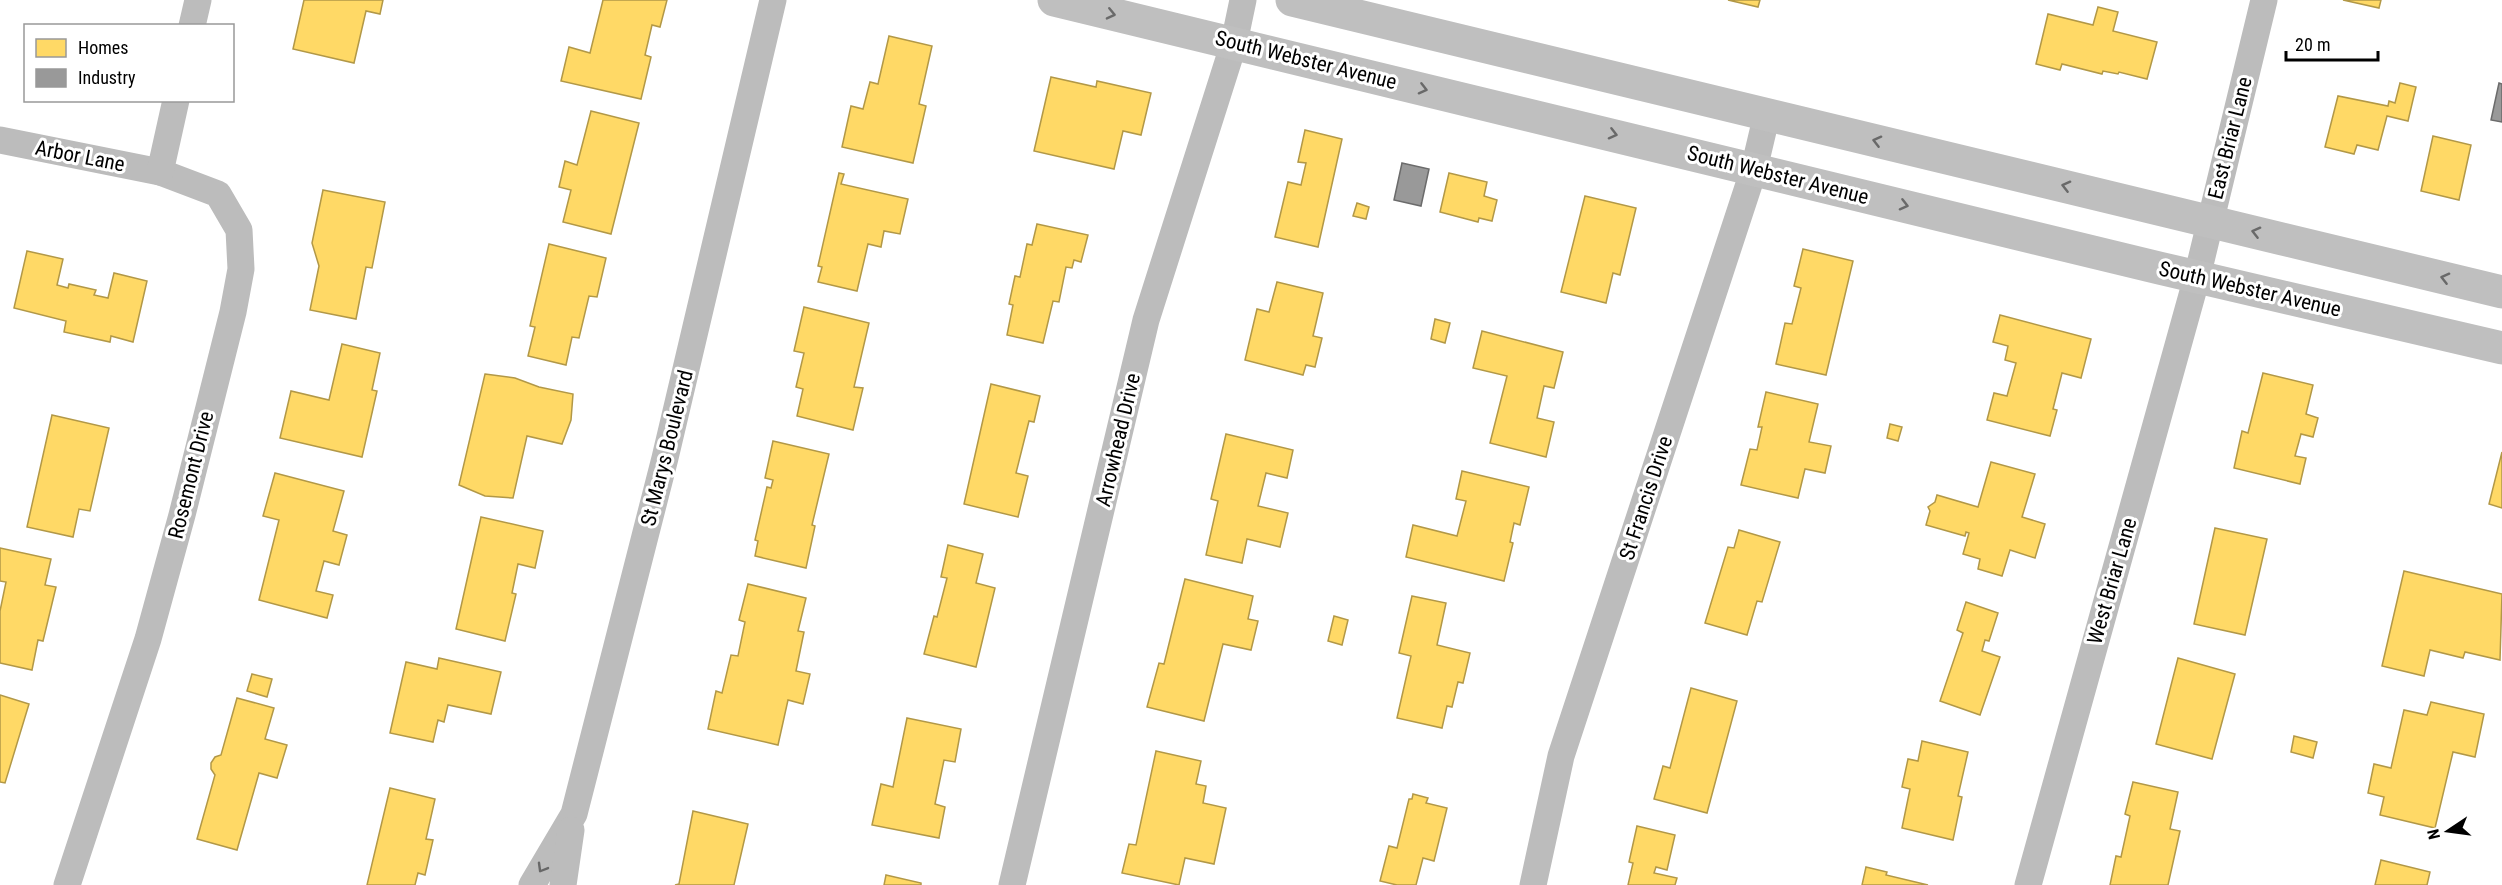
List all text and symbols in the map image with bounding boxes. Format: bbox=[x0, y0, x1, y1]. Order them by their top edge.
one-way arrow bbox=[1106, 6, 1116, 19]
legend bbox=[24, 24, 234, 102]
scale bar bbox=[2286, 24, 2378, 62]
street label: South Webster Avenue bbox=[1213, 26, 1399, 94]
text: 20 m bbox=[2295, 34, 2330, 55]
text: Homes bbox=[78, 37, 128, 58]
text: Industry bbox=[78, 67, 136, 88]
street label: East Briar Lane bbox=[2203, 74, 2257, 202]
one-way arrow bbox=[1418, 81, 1428, 94]
one-way arrow bbox=[1608, 127, 1618, 140]
one-way arrow bbox=[1872, 135, 1882, 148]
street label: Arbor Lane bbox=[33, 136, 127, 176]
street label: South Webster Avenue bbox=[1685, 141, 1871, 209]
one-way arrow bbox=[2061, 181, 2071, 194]
one-way arrow bbox=[1899, 198, 1909, 211]
one-way arrow bbox=[2251, 226, 2261, 239]
street label: South Webster Avenue bbox=[2157, 256, 2343, 322]
one-way arrow bbox=[2440, 272, 2450, 285]
street label: St Marys Boulevard bbox=[636, 368, 698, 528]
street label: Arrowhead Drive bbox=[1091, 371, 1145, 509]
street label: Rosemont Drive bbox=[164, 409, 218, 541]
street label: St Francis Drive bbox=[1615, 433, 1677, 563]
street label: West Briar Lane bbox=[2083, 515, 2142, 647]
north arrow bbox=[2418, 801, 2478, 861]
text: N bbox=[2424, 827, 2444, 841]
one-way arrow bbox=[538, 862, 550, 872]

